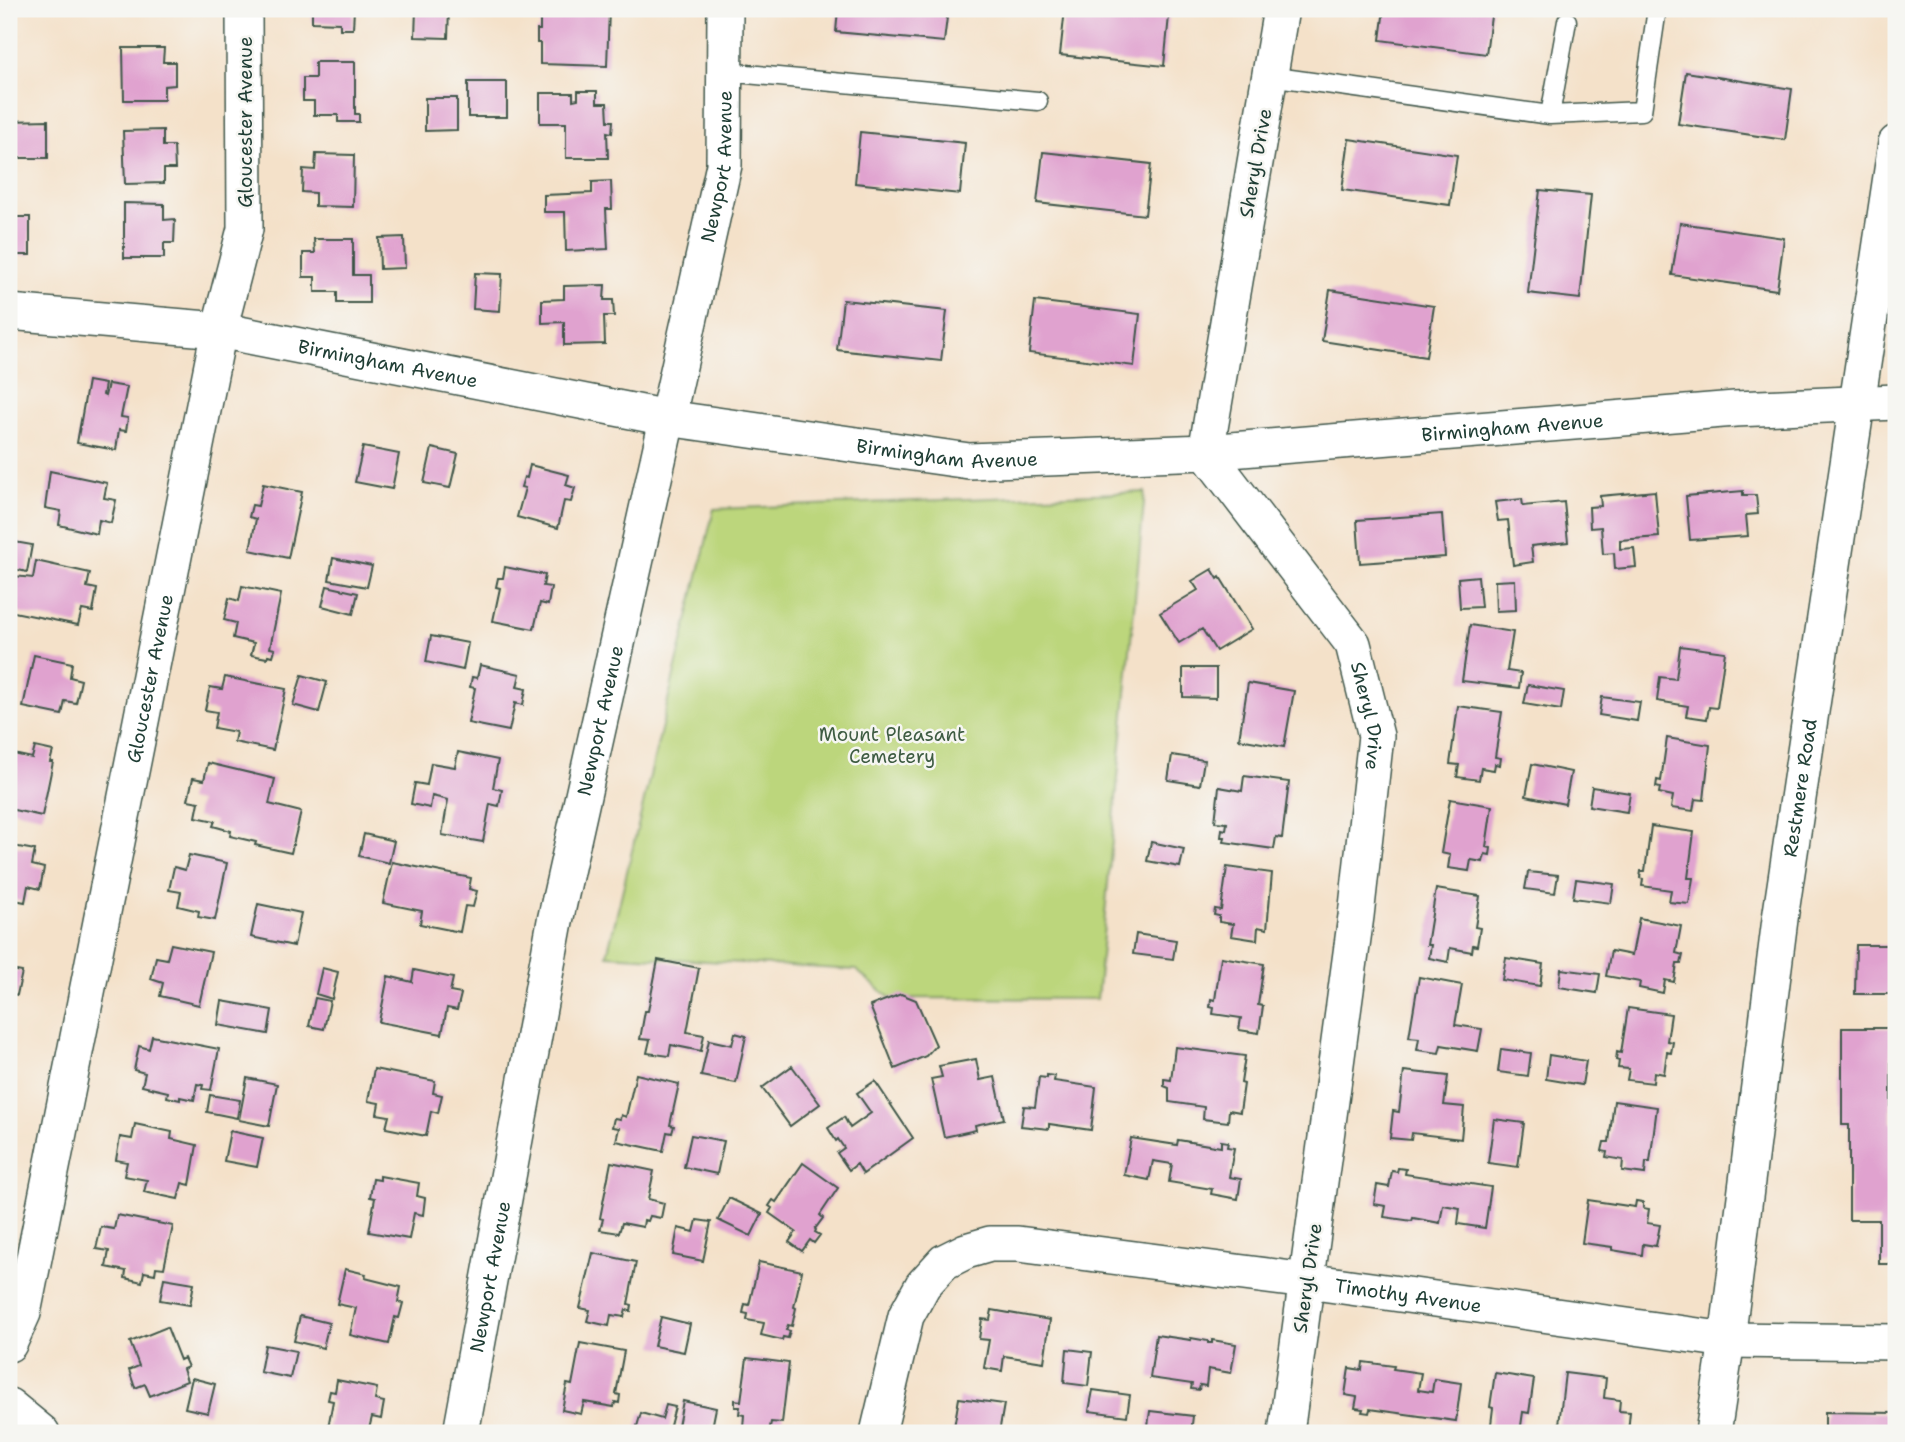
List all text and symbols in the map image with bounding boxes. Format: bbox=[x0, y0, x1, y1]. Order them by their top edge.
street label: Gloucester Avenue bbox=[233, 36, 258, 208]
street label: Newport Avenue bbox=[695, 90, 737, 245]
street label: Sheryl Drive bbox=[1234, 106, 1277, 220]
street label: Birmingham Avenue bbox=[296, 334, 480, 394]
street label: Birmingham Avenue bbox=[1420, 408, 1604, 447]
street label: Birmingham Avenue bbox=[855, 433, 1038, 474]
street label: Gloucester Avenue bbox=[121, 592, 179, 765]
street label: Newport Avenue bbox=[571, 643, 629, 798]
street label: Sheryl Drive bbox=[1345, 659, 1388, 772]
street label: Restmere Road bbox=[1777, 717, 1823, 859]
park label: Mount Pleasant Cemetery bbox=[819, 722, 965, 769]
street label: Newport Avenue bbox=[464, 1199, 516, 1354]
street label: Sheryl Drive bbox=[1287, 1222, 1328, 1335]
street label: Timothy Avenue bbox=[1333, 1273, 1483, 1318]

